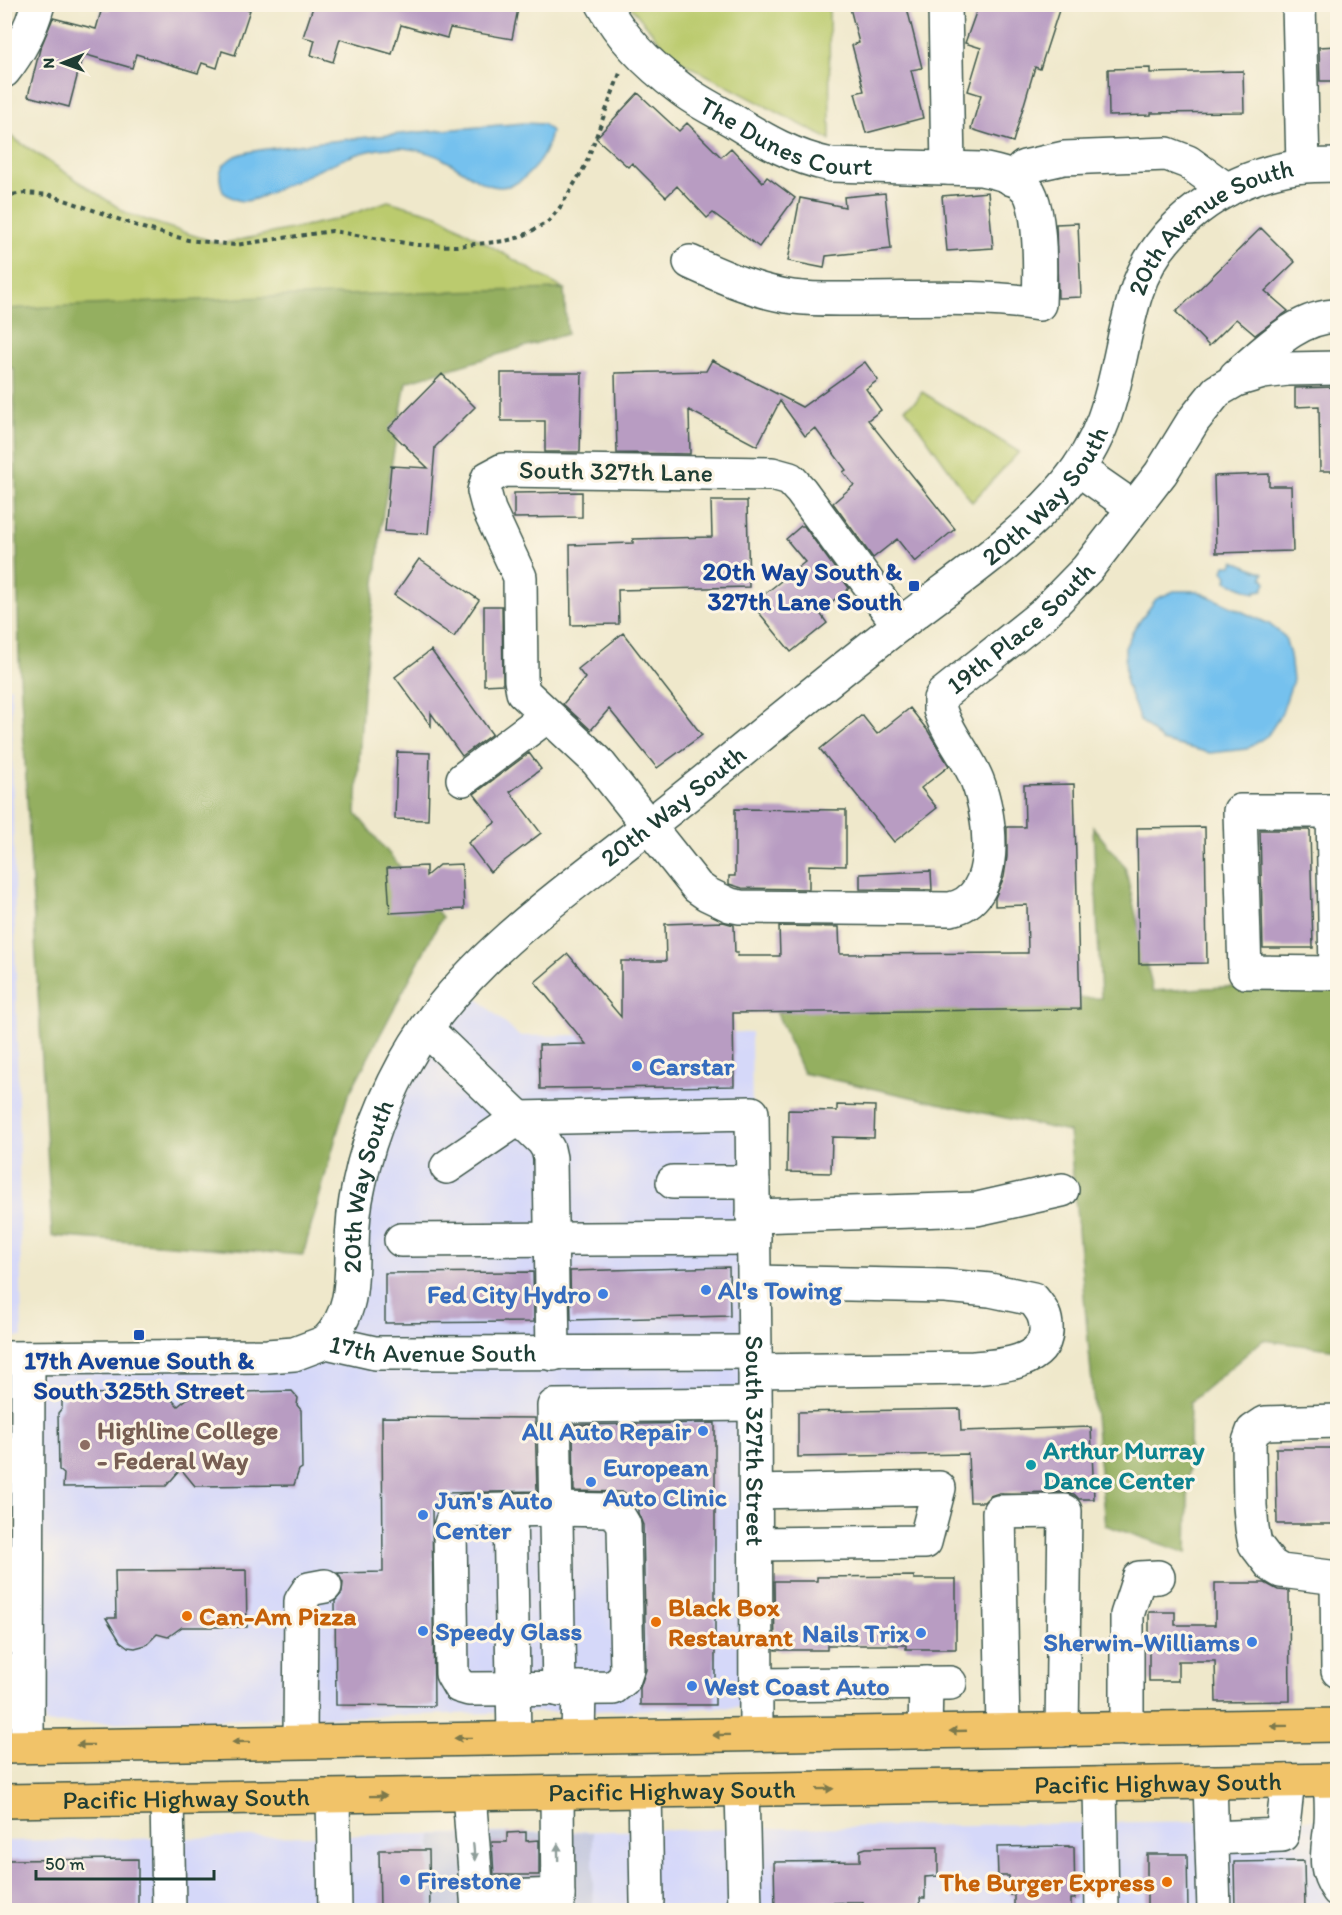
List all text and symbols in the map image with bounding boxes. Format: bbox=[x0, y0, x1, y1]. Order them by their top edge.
north arrow bbox=[33, 33, 93, 93]
text: N bbox=[39, 58, 58, 69]
street label: The Dunes Court bbox=[694, 89, 873, 182]
street label: 20th Avenue South bbox=[1120, 152, 1296, 300]
street label: 20th Way South bbox=[975, 421, 1115, 572]
street label: South 327th Lane bbox=[519, 453, 713, 489]
street label: 19th Place South bbox=[940, 554, 1102, 701]
place label: 20th Way South & 327th Lane South bbox=[702, 555, 903, 617]
marker: 20th Way South & 327th Lane South bbox=[907, 579, 921, 593]
street label: 20th Way South bbox=[594, 738, 752, 874]
place label: Carstar bbox=[649, 1050, 735, 1082]
marker: Carstar bbox=[630, 1059, 644, 1073]
street label: 20th Way South bbox=[336, 1095, 401, 1274]
place label: Al's Towing bbox=[717, 1274, 843, 1306]
place label: Fed City Hydro bbox=[427, 1278, 591, 1310]
marker: Al's Towing bbox=[699, 1283, 713, 1297]
marker: Fed City Hydro bbox=[596, 1287, 610, 1301]
street label: 17th Avenue South bbox=[326, 1327, 536, 1369]
marker: 17th Avenue South & South 325th Street bbox=[132, 1328, 146, 1342]
street label: South 327th Street bbox=[739, 1335, 772, 1546]
place label: 17th Avenue South & South 325th Street bbox=[24, 1344, 254, 1406]
place label: Highline College - Federal Way bbox=[97, 1414, 278, 1476]
place label: All Auto Repair bbox=[521, 1415, 692, 1447]
marker: All Auto Repair bbox=[696, 1424, 710, 1438]
place label: Arthur Murray Dance Center bbox=[1042, 1434, 1205, 1496]
marker: Highline College - Federal Way bbox=[78, 1438, 92, 1452]
place label: European Auto Clinic bbox=[602, 1451, 727, 1513]
marker: Arthur Murray Dance Center bbox=[1024, 1458, 1038, 1472]
marker: European Auto Clinic bbox=[584, 1475, 598, 1489]
place label: Jun's Auto Center bbox=[434, 1484, 553, 1546]
marker: Jun's Auto Center bbox=[416, 1508, 430, 1522]
place label: Black Box Restaurant bbox=[668, 1591, 793, 1653]
place label: Can-Am Pizza bbox=[199, 1600, 356, 1632]
marker: Can-Am Pizza bbox=[180, 1609, 194, 1623]
place label: Speedy Glass bbox=[435, 1615, 583, 1647]
marker: Black Box Restaurant bbox=[649, 1615, 663, 1629]
place label: Nails Trix bbox=[802, 1617, 910, 1649]
marker: Speedy Glass bbox=[416, 1624, 430, 1638]
marker: Nails Trix bbox=[914, 1626, 928, 1640]
place label: Sherwin-Williams bbox=[1043, 1626, 1240, 1658]
marker: Sherwin-Williams bbox=[1245, 1635, 1259, 1649]
place label: West Coast Auto bbox=[704, 1670, 889, 1702]
marker: West Coast Auto bbox=[685, 1679, 699, 1693]
one-way arrow bbox=[1270, 1721, 1289, 1731]
one-way arrow bbox=[949, 1727, 968, 1736]
one-way arrow bbox=[712, 1730, 731, 1739]
one-way arrow bbox=[454, 1733, 473, 1743]
one-way arrow bbox=[232, 1737, 251, 1747]
one-way arrow bbox=[75, 1740, 94, 1750]
street label: Pacific Highway South bbox=[1034, 1765, 1282, 1801]
street label: Pacific Highway South bbox=[548, 1773, 796, 1808]
street label: Pacific Highway South bbox=[62, 1780, 310, 1816]
one-way arrow bbox=[815, 1784, 834, 1793]
one-way arrow bbox=[368, 1791, 387, 1801]
scale bar bbox=[36, 1843, 214, 1881]
one-way arrow bbox=[469, 1843, 479, 1862]
one-way arrow bbox=[553, 1843, 563, 1862]
text: 50 m bbox=[45, 1853, 85, 1875]
place label: Firestone bbox=[417, 1864, 521, 1896]
place label: The Burger Express bbox=[938, 1866, 1155, 1898]
marker: Firestone bbox=[398, 1873, 412, 1887]
marker: The Burger Express bbox=[1160, 1875, 1174, 1889]

